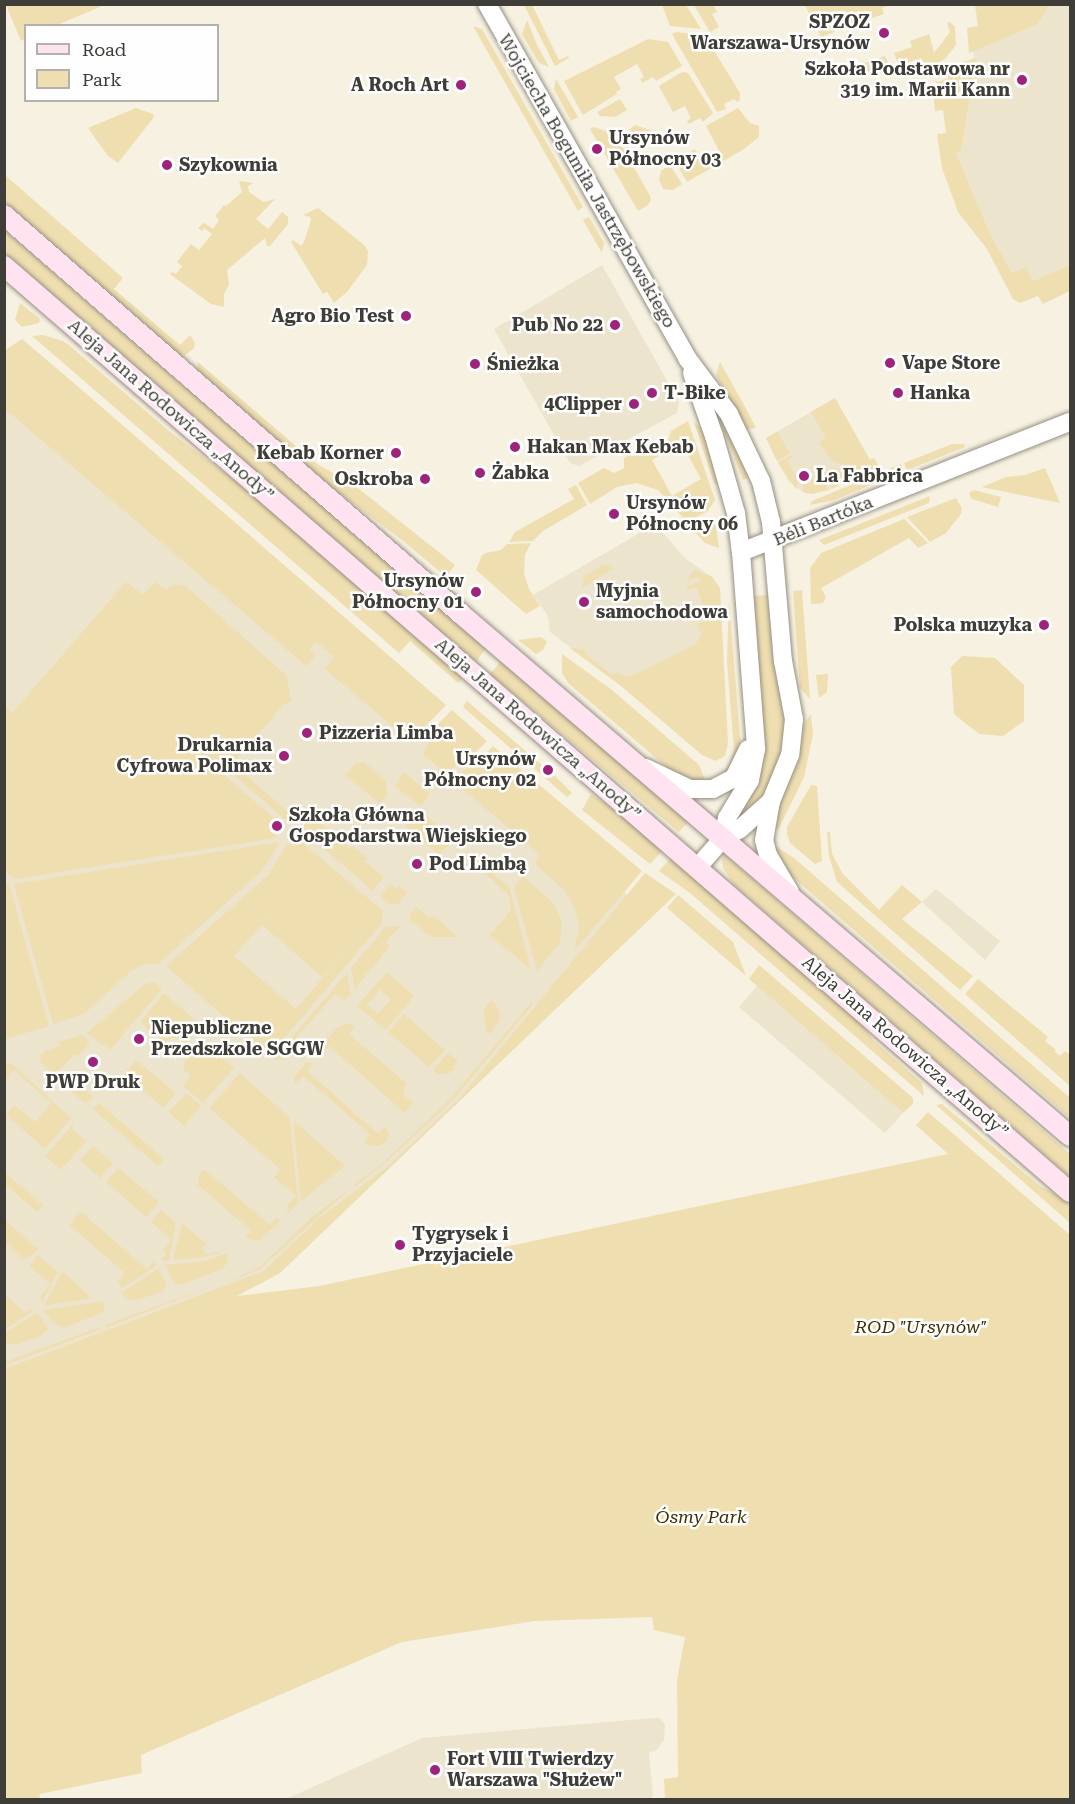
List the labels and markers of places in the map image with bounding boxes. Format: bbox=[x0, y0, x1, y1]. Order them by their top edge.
place label: SPZOZ Warszawa-Ursynów bbox=[690, 12, 870, 54]
marker: SPZOZ Warszawa-Ursynów bbox=[875, 24, 893, 42]
place label: Szkoła Podstawowa nr 319 im. Marii Kann bbox=[805, 59, 1010, 101]
marker: Szkoła Podstawowa nr 319 im. Marii Kann bbox=[1015, 73, 1029, 87]
place label: A Roch Art bbox=[351, 74, 449, 96]
marker: A Roch Art bbox=[454, 78, 468, 92]
place label: Ursynów Północny 03 bbox=[609, 128, 721, 170]
marker: Ursynów Północny 03 bbox=[590, 142, 604, 156]
place label: Szykownia bbox=[179, 154, 278, 176]
marker: Szykownia bbox=[160, 158, 174, 172]
place label: Agro Bio Test bbox=[272, 305, 394, 327]
marker: Agro Bio Test bbox=[399, 309, 413, 323]
place label: Pub No 22 bbox=[512, 314, 603, 336]
marker: Pub No 22 bbox=[608, 318, 622, 332]
place label: Vape Store bbox=[902, 352, 1000, 374]
place label: Śnieżka bbox=[487, 353, 559, 375]
marker: Vape Store bbox=[883, 356, 897, 370]
marker: Śnieżka bbox=[468, 357, 482, 371]
place label: T-Bike bbox=[664, 382, 726, 404]
place label: Hanka bbox=[910, 382, 970, 404]
marker: T-Bike bbox=[645, 386, 659, 400]
marker: Hanka bbox=[891, 386, 905, 400]
place label: 4Clipper bbox=[544, 393, 622, 415]
marker: 4Clipper bbox=[627, 397, 641, 411]
place label: Hakan Max Kebab bbox=[527, 436, 694, 458]
marker: Hakan Max Kebab bbox=[508, 440, 522, 454]
place label: Kebab Korner bbox=[256, 442, 384, 464]
marker: Kebab Korner bbox=[389, 446, 403, 460]
place label: Żabka bbox=[492, 462, 549, 484]
place label: La Fabbrica bbox=[816, 465, 923, 487]
marker: Żabka bbox=[473, 466, 487, 480]
place label: Oskroba bbox=[335, 468, 413, 490]
marker: La Fabbrica bbox=[797, 469, 811, 483]
marker: Oskroba bbox=[418, 472, 432, 486]
place label: Ursynów Północny 06 bbox=[626, 493, 738, 536]
marker: Ursynów Północny 06 bbox=[607, 507, 621, 521]
place label: Ursynów Północny 01 bbox=[352, 571, 464, 614]
place label: Myjnia samochodowa bbox=[596, 581, 728, 624]
marker: Ursynów Północny 01 bbox=[469, 585, 483, 599]
marker: Myjnia samochodowa bbox=[577, 595, 591, 609]
place label: Polska muzyka bbox=[894, 614, 1032, 636]
marker: Polska muzyka bbox=[1037, 618, 1051, 632]
place label: Pizzeria Limba bbox=[319, 722, 453, 744]
marker: Pizzeria Limba bbox=[300, 726, 314, 740]
place label: Drukarnia Cyfrowa Polimax bbox=[117, 735, 272, 777]
marker: Drukarnia Cyfrowa Polimax bbox=[277, 749, 291, 763]
place label: Ursynów Północny 02 bbox=[424, 749, 536, 792]
marker: Ursynów Północny 02 bbox=[541, 763, 555, 777]
place label: Szkoła Główna Gospodarstwa Wiejskiego bbox=[289, 805, 527, 848]
marker: Szkoła Główna Gospodarstwa Wiejskiego bbox=[270, 819, 284, 833]
place label: Pod Limbą bbox=[429, 853, 526, 875]
marker: Pod Limbą bbox=[410, 857, 424, 871]
place label: Niepubliczne Przedszkole SGGW bbox=[151, 1018, 324, 1060]
marker: Niepubliczne Przedszkole SGGW bbox=[132, 1032, 146, 1046]
marker: PWP Druk bbox=[86, 1055, 100, 1069]
place label: PWP Druk bbox=[46, 1071, 140, 1093]
place label: Tygrysek i Przyjaciele bbox=[412, 1224, 513, 1266]
marker: Tygrysek i Przyjaciele bbox=[393, 1238, 407, 1252]
place label: Fort VIII Twierdzy Warszawa "Służew" bbox=[447, 1749, 623, 1792]
marker: Fort VIII Twierdzy Warszawa "Służew" bbox=[428, 1763, 442, 1777]

